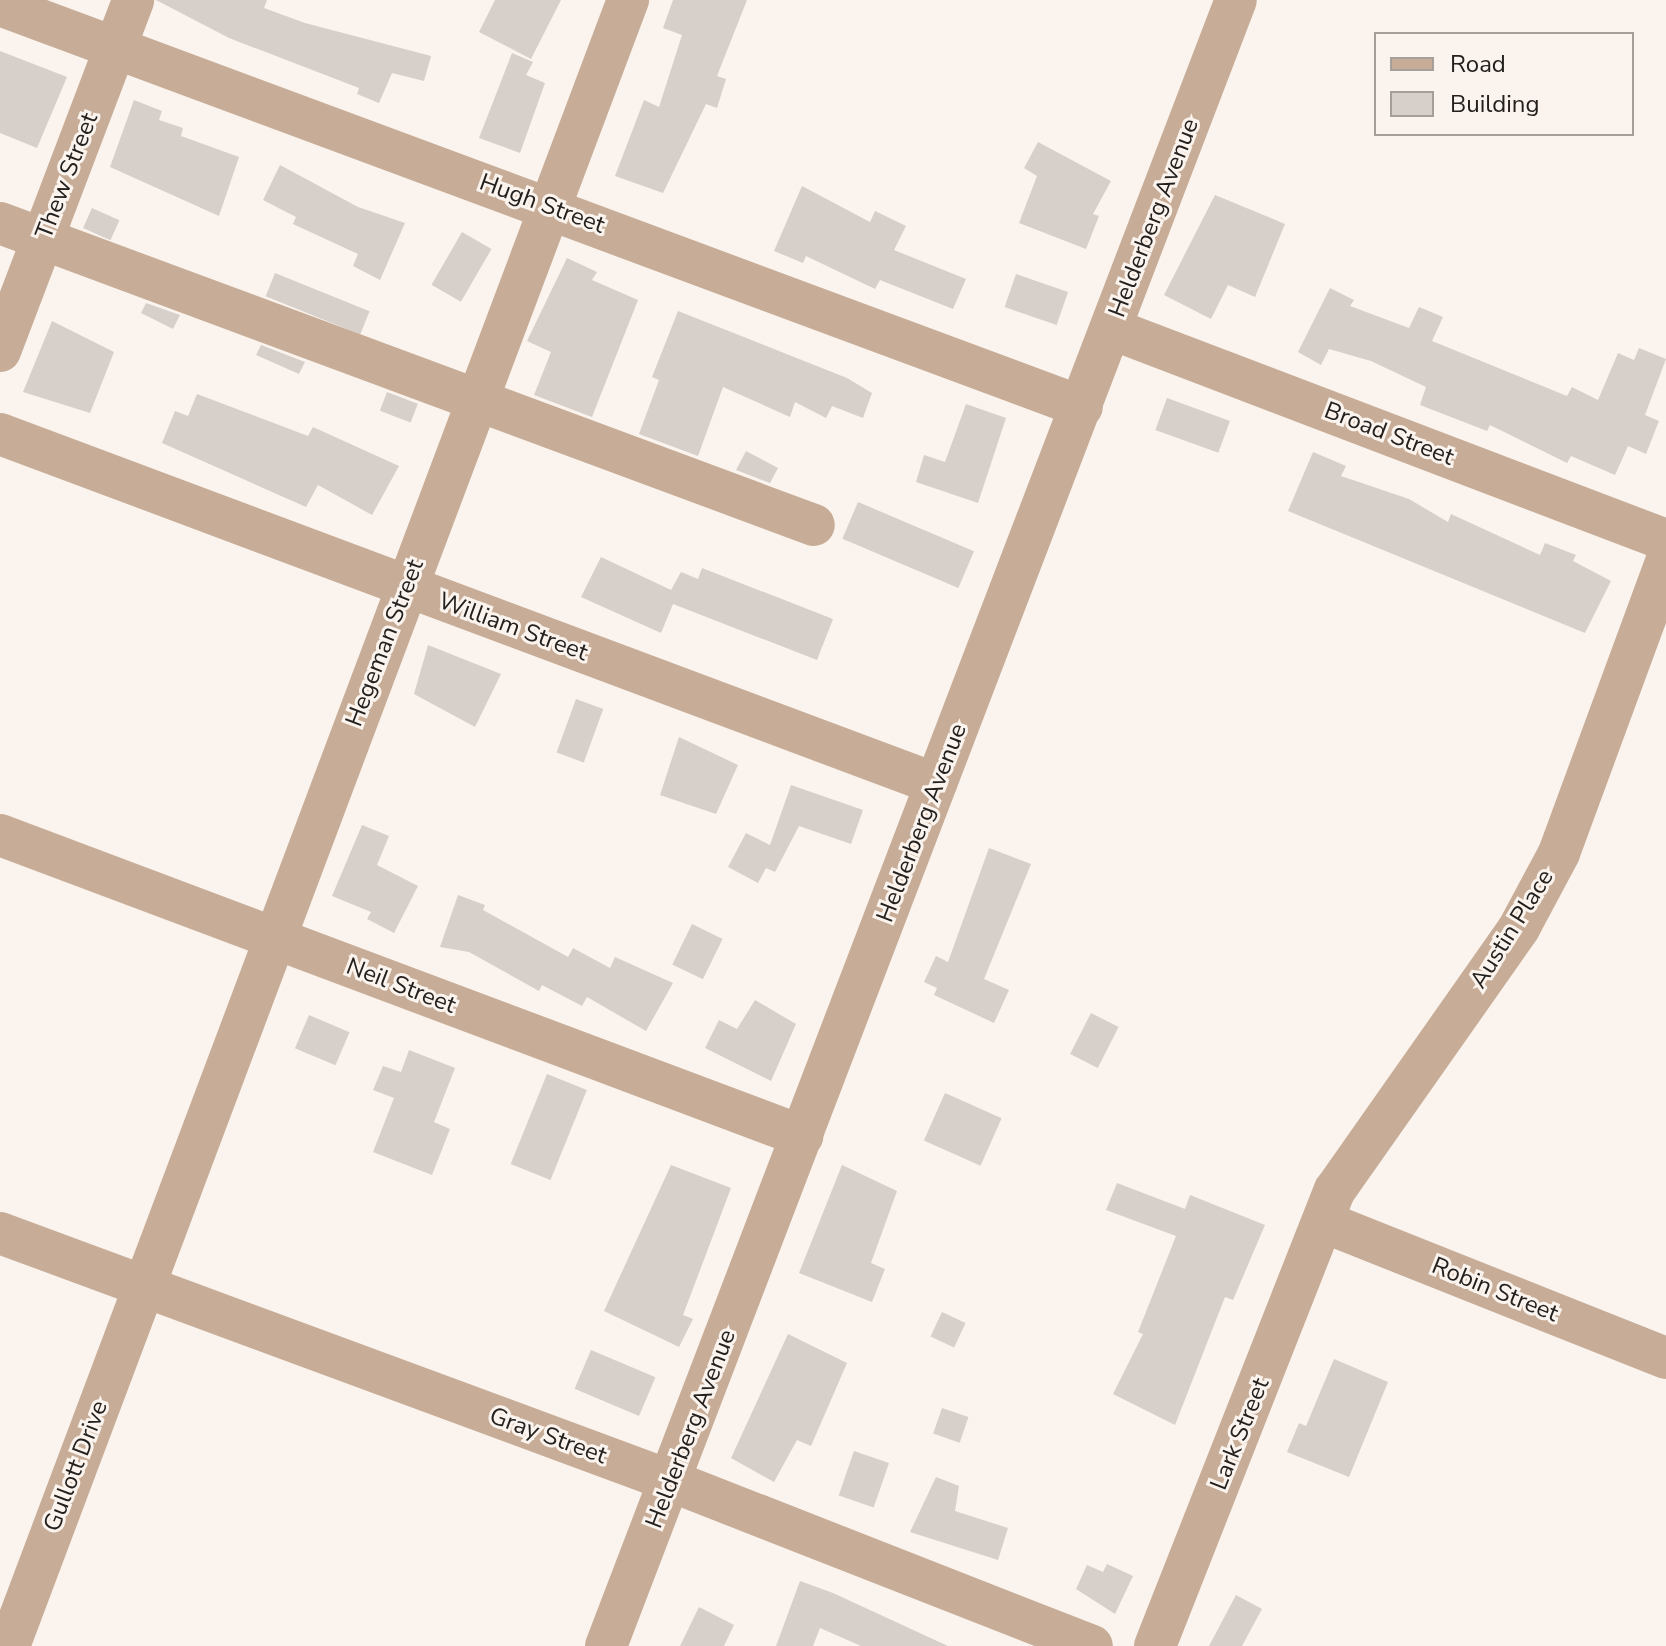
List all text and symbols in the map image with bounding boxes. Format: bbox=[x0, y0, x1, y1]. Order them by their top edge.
legend bbox=[1374, 32, 1634, 136]
text: Road bbox=[1450, 48, 1506, 80]
text: Building bbox=[1450, 88, 1540, 120]
street label: Thew Street bbox=[30, 109, 104, 243]
street label: Helderberg Avenue bbox=[1103, 115, 1205, 321]
street label: Hugh Street bbox=[475, 168, 609, 240]
street label: Broad Street bbox=[1320, 396, 1458, 472]
street label: Hegeman Street bbox=[340, 555, 430, 731]
street label: William Street bbox=[434, 587, 592, 667]
street label: Helderberg Avenue bbox=[871, 720, 973, 926]
street label: Austin Place bbox=[1464, 864, 1560, 994]
street label: Neil Street bbox=[342, 952, 460, 1020]
street label: Robin Street bbox=[1427, 1252, 1563, 1328]
street label: Helderberg Avenue bbox=[640, 1326, 742, 1532]
street label: Lark Street bbox=[1205, 1374, 1275, 1494]
street label: Gullott Drive bbox=[38, 1397, 114, 1535]
street label: Gray Street bbox=[486, 1402, 610, 1470]

